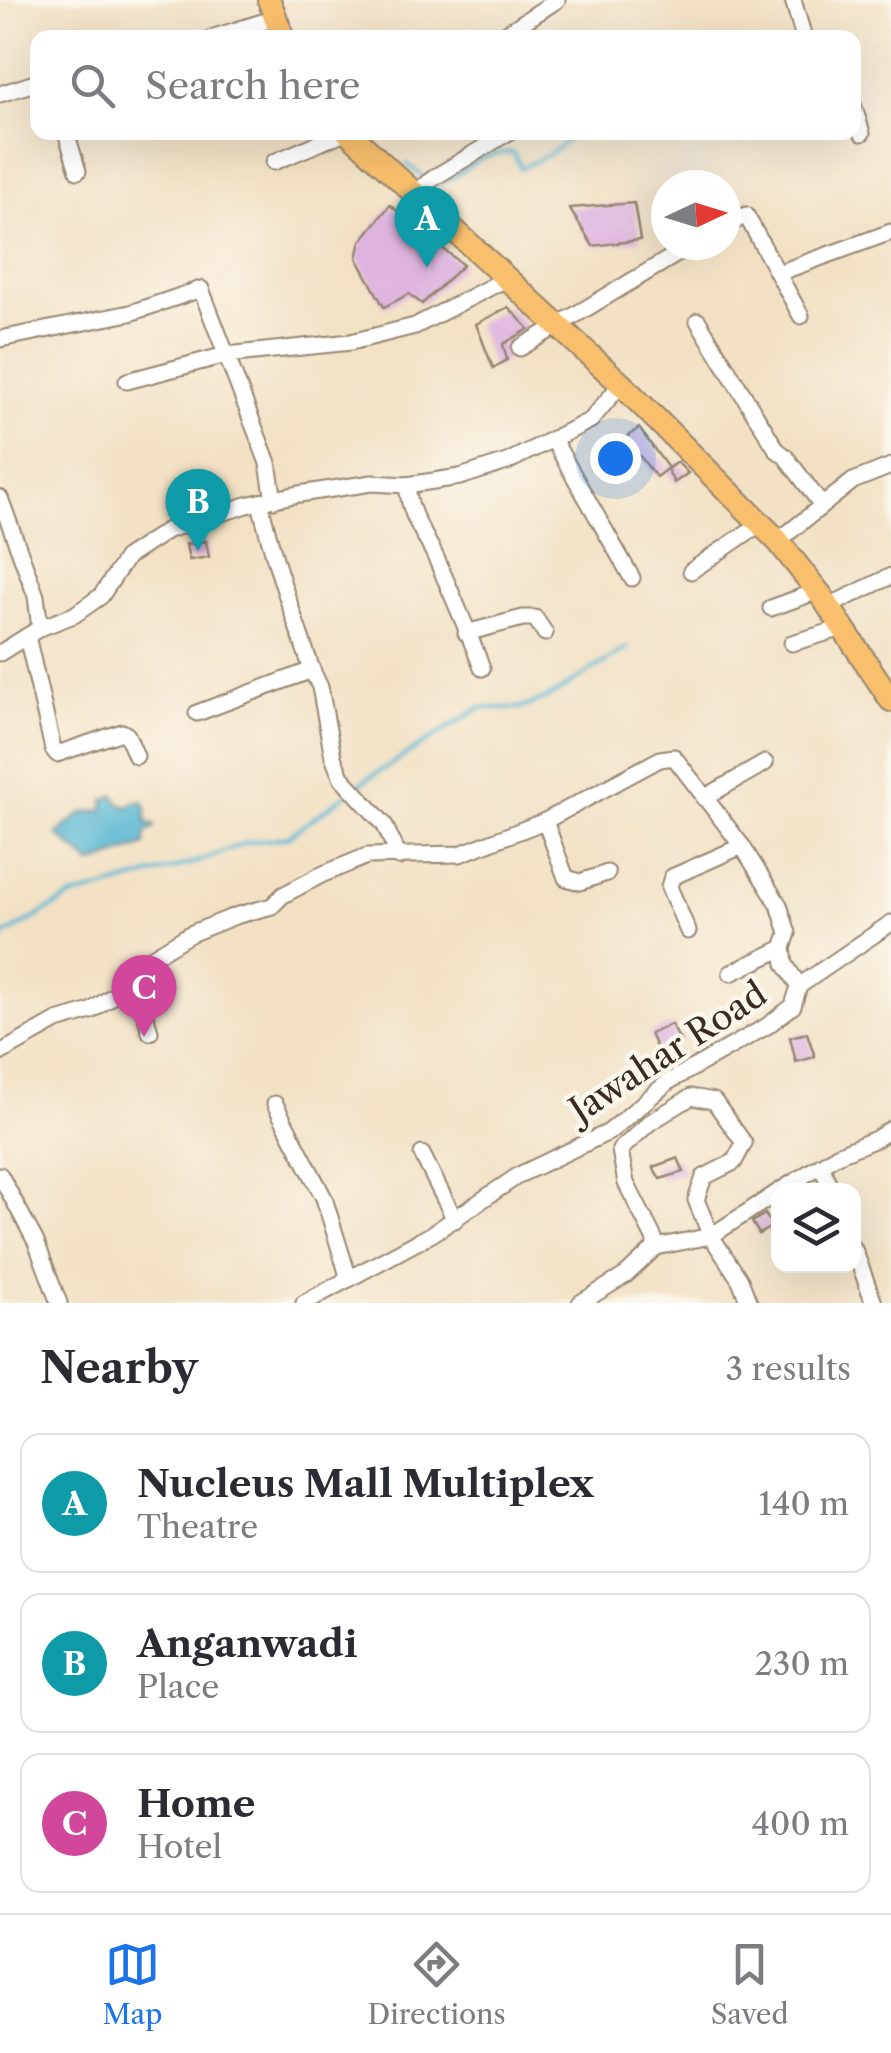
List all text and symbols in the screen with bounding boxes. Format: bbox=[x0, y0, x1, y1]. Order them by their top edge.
search box bbox=[30, 30, 861, 140]
icon: search bbox=[65, 58, 120, 113]
text: Search here bbox=[145, 62, 360, 109]
north arrow bbox=[651, 170, 741, 260]
pin: A bbox=[394, 186, 460, 268]
your location bbox=[590, 433, 641, 484]
pin: B bbox=[166, 468, 230, 551]
pin: C bbox=[112, 954, 176, 1037]
street label: Jawahar Road bbox=[557, 972, 774, 1134]
map controls bbox=[771, 1183, 861, 1273]
button: layers bbox=[771, 1183, 861, 1273]
text: Nearby bbox=[40, 1342, 198, 1394]
text: 3 results bbox=[725, 1349, 851, 1388]
text: Nucleus Mall Multiplex bbox=[137, 1460, 594, 1507]
text: A bbox=[62, 1484, 87, 1523]
text: 140 m bbox=[758, 1484, 849, 1523]
text: Theatre bbox=[137, 1507, 258, 1546]
text: Anganwadi bbox=[137, 1620, 358, 1667]
text: B bbox=[63, 1644, 86, 1683]
text: 230 m bbox=[754, 1644, 849, 1683]
text: Place bbox=[137, 1667, 219, 1706]
text: Home bbox=[137, 1780, 256, 1827]
text: C bbox=[62, 1804, 87, 1843]
text: 400 m bbox=[752, 1804, 849, 1843]
text: Hotel bbox=[137, 1827, 222, 1866]
tab: Map bbox=[102, 1937, 163, 2031]
tab: Directions bbox=[367, 1937, 506, 2031]
tab: Saved bbox=[711, 1937, 789, 2031]

